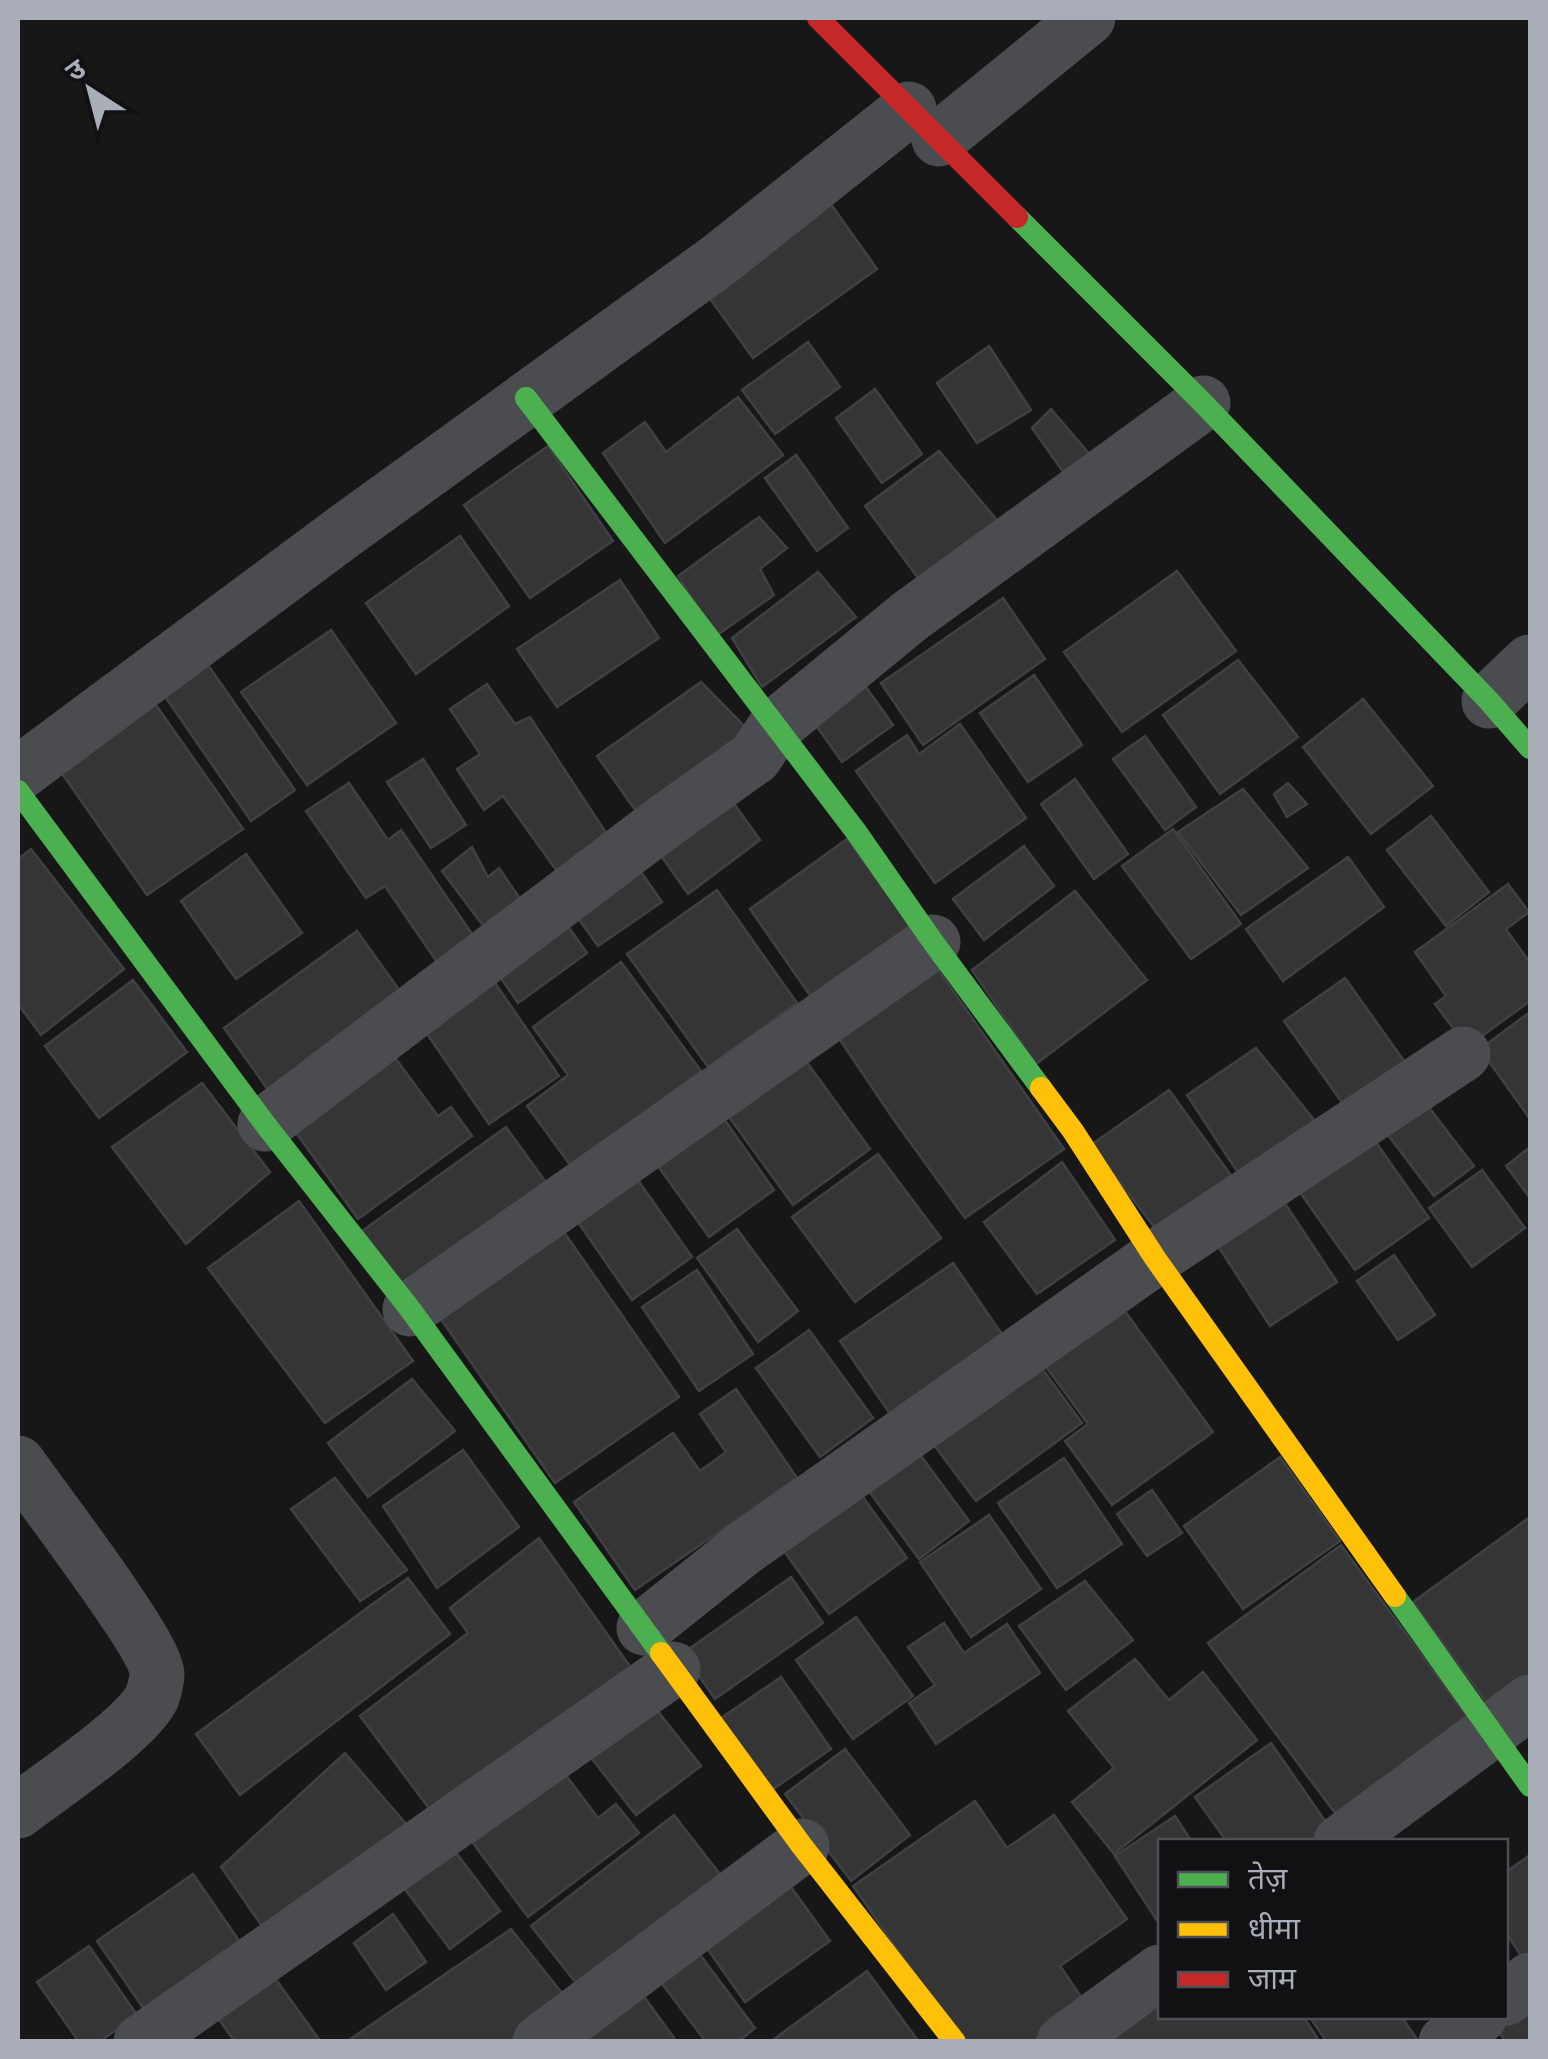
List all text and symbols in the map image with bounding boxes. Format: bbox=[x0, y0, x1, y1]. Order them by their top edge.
north arrow bbox=[40, 40, 140, 140]
text: उ bbox=[59, 52, 92, 88]
legend bbox=[1158, 1839, 1508, 2019]
text: तेज़ bbox=[1248, 1861, 1288, 1895]
text: धीमा bbox=[1248, 1911, 1301, 1945]
text: जाम bbox=[1248, 1961, 1297, 1995]

